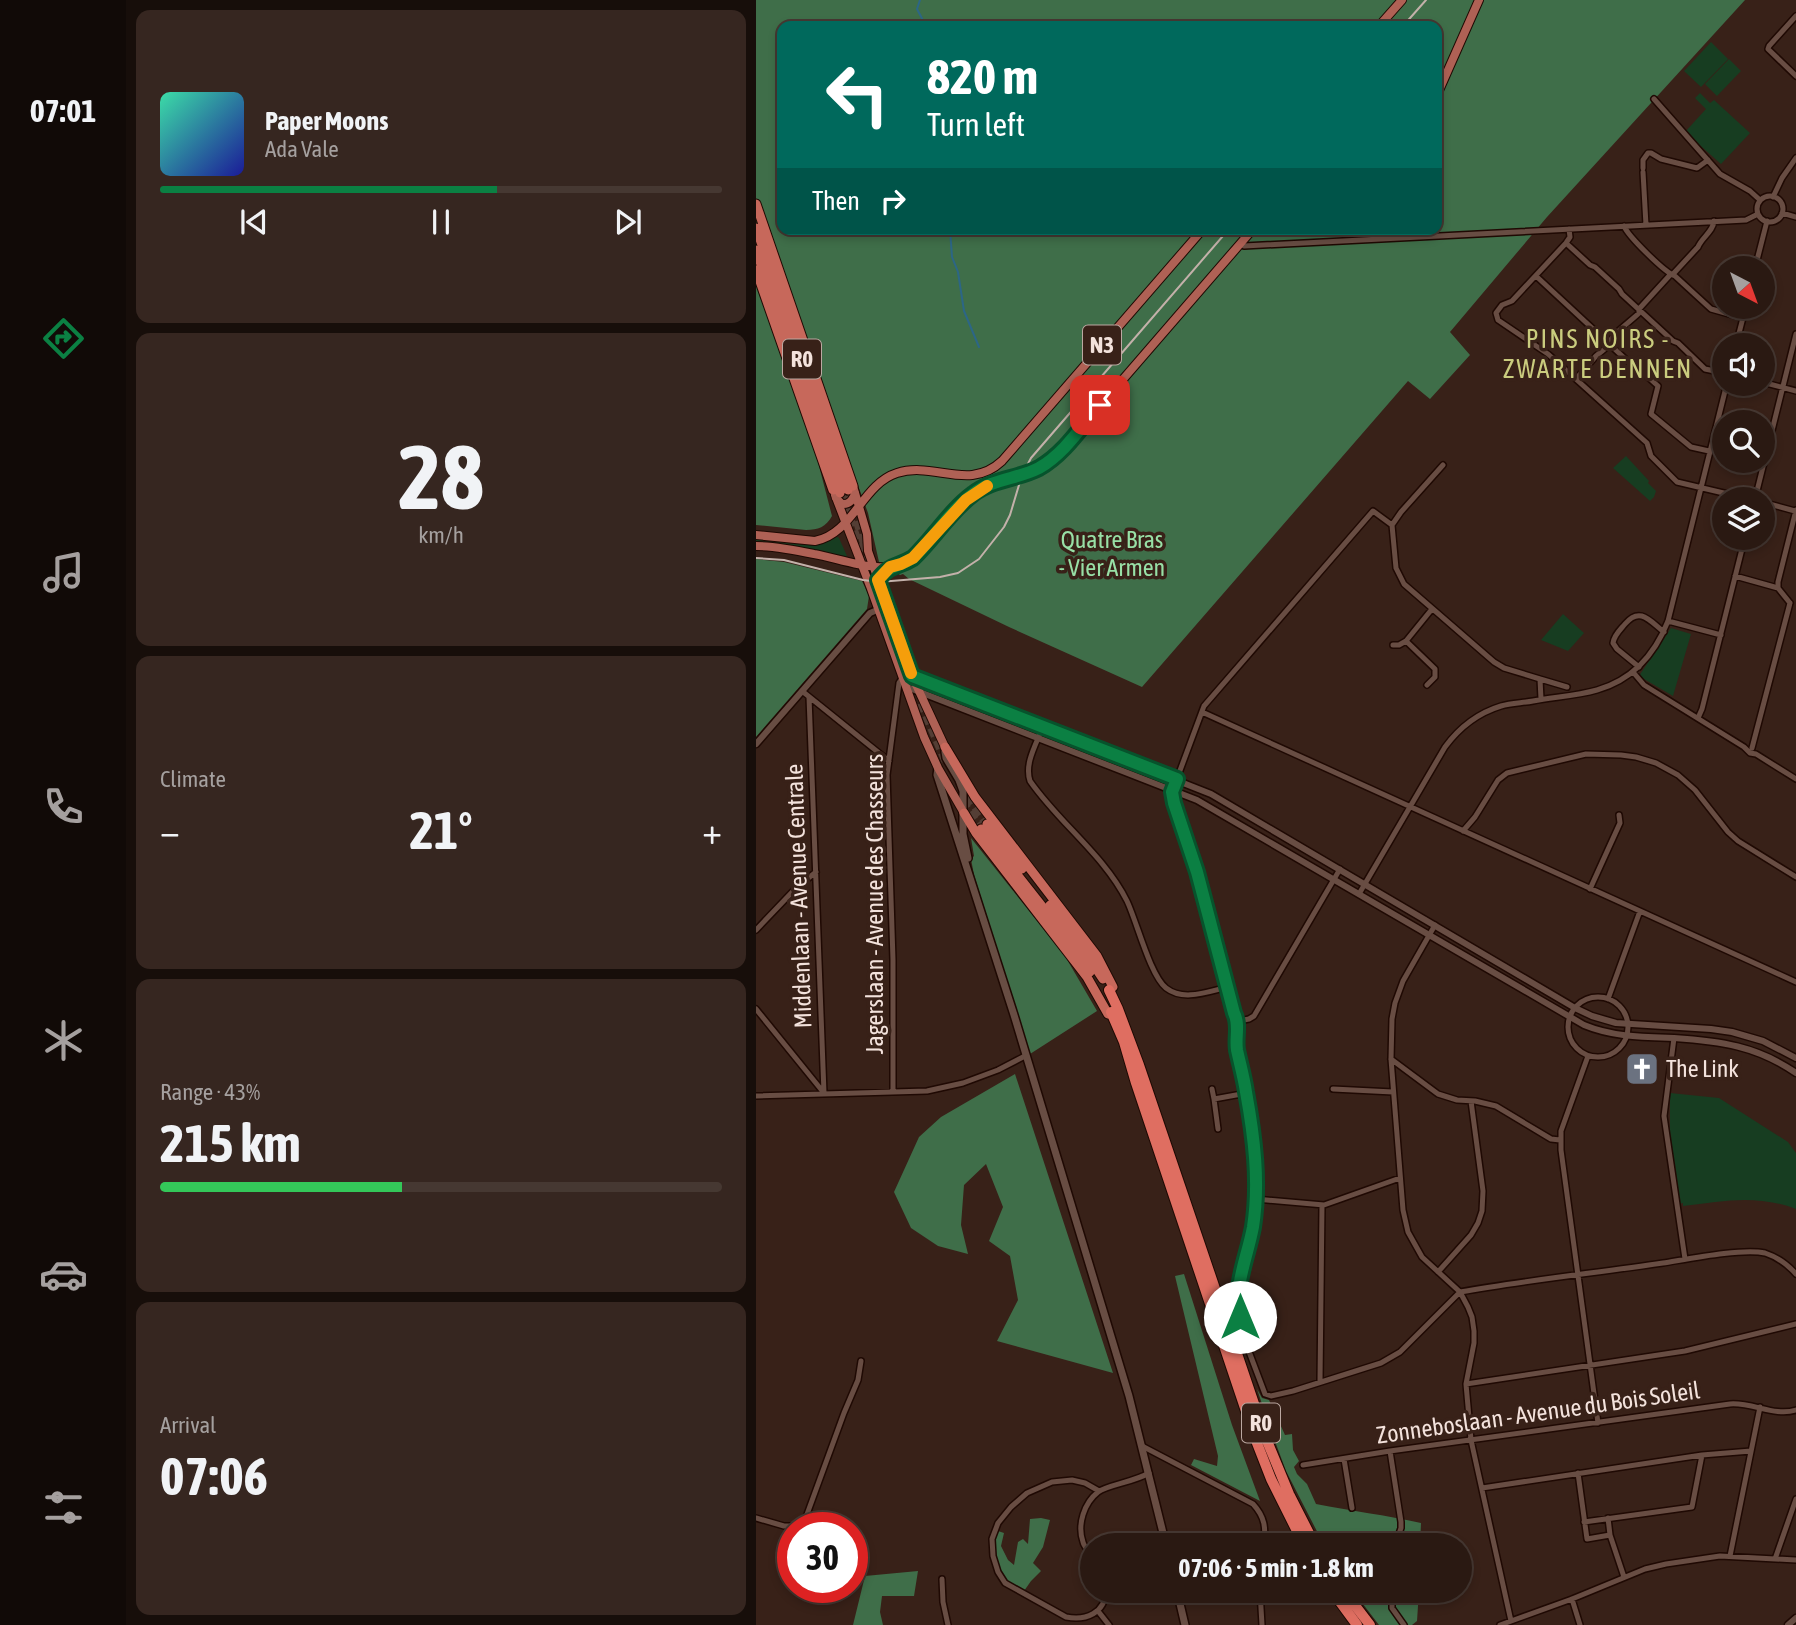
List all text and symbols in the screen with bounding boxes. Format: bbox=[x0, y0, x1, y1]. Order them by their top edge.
text: 820 m bbox=[927, 48, 1038, 104]
icon: left bbox=[812, 49, 903, 140]
text: 07:01 bbox=[30, 92, 96, 129]
text: Paper Moons bbox=[265, 106, 388, 136]
text: Turn left bbox=[927, 106, 1025, 143]
text: Ada Vale bbox=[265, 136, 339, 162]
icon: right bbox=[874, 182, 912, 220]
text: Then bbox=[812, 186, 860, 216]
icon: previous bbox=[235, 203, 273, 241]
icon: pause bbox=[422, 203, 460, 241]
icon: next bbox=[609, 203, 647, 241]
north arrow bbox=[1712, 256, 1774, 318]
map controls bbox=[1712, 256, 1775, 550]
icon: directions bbox=[39, 314, 88, 363]
district label: PINS NOIRS - ZWARTE DENNEN bbox=[1503, 324, 1693, 384]
road number: N3 bbox=[1083, 326, 1121, 364]
button: sound bbox=[1712, 333, 1775, 396]
road number: R0 bbox=[783, 340, 821, 378]
pin bbox=[1070, 375, 1130, 435]
icon: arrive bbox=[1081, 386, 1119, 424]
button: search bbox=[1712, 410, 1775, 473]
text: 28 bbox=[398, 424, 484, 528]
button: layers bbox=[1712, 487, 1775, 550]
text: km/h bbox=[418, 522, 464, 548]
park label: Quatre Bras - Vier Armen bbox=[1059, 526, 1165, 581]
icon: music bbox=[39, 548, 88, 597]
street label: Jagerslaan - Avenue des Chasseurs bbox=[861, 754, 888, 1054]
street label: Middenlaan - Avenue Centrale bbox=[780, 763, 817, 1029]
text: Climate bbox=[160, 766, 226, 792]
icon: phone bbox=[39, 782, 88, 831]
text: 21° bbox=[409, 800, 473, 860]
text: − bbox=[160, 809, 180, 852]
text: + bbox=[702, 809, 722, 852]
icon: climate bbox=[39, 1016, 88, 1065]
church icon: The Link bbox=[1623, 1050, 1661, 1088]
place label: The Link bbox=[1666, 1055, 1739, 1082]
text: Range · 43% bbox=[160, 1079, 260, 1105]
text: 215 km bbox=[160, 1113, 301, 1173]
icon: car bbox=[39, 1250, 88, 1299]
position arrow bbox=[1203, 1280, 1277, 1354]
street label: Zonneboslaan - Avenue du Bois Soleil bbox=[1374, 1376, 1702, 1449]
road number: R0 bbox=[1242, 1404, 1280, 1442]
text: Arrival bbox=[160, 1412, 216, 1438]
text: 07:06 bbox=[160, 1446, 268, 1506]
icon: filters bbox=[39, 1483, 88, 1532]
speed limit sign: 30 bbox=[777, 1512, 868, 1603]
text: 07:06 · 5 min · 1.8 km bbox=[1178, 1553, 1374, 1583]

